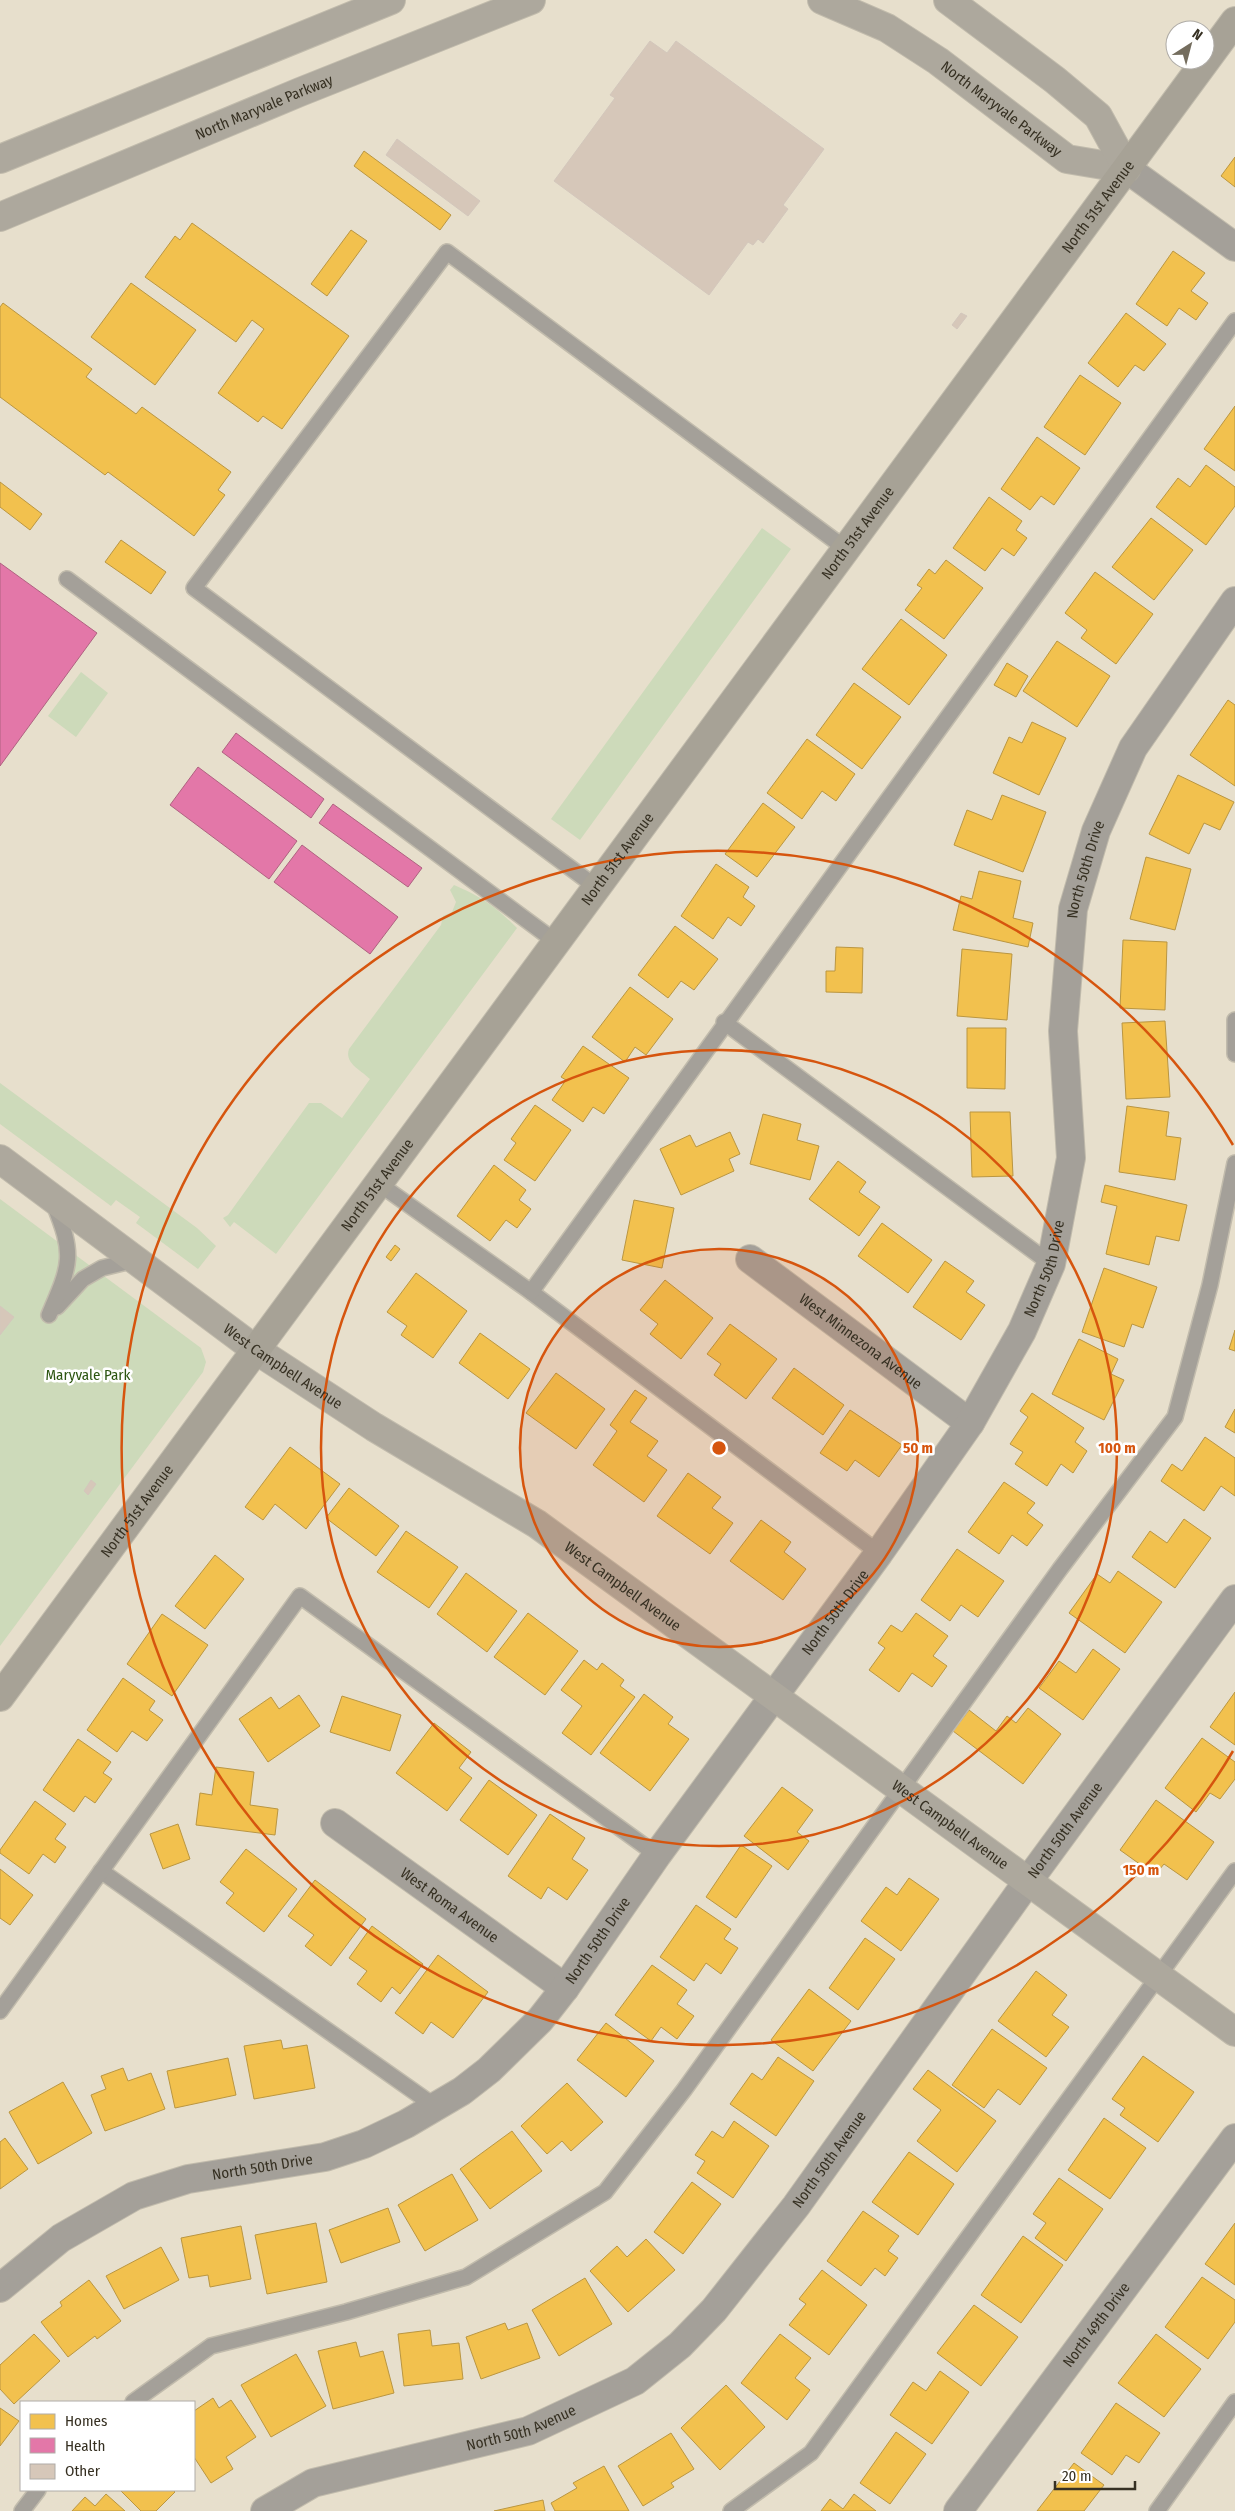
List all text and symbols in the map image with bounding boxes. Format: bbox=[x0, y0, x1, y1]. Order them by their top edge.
north arrow bbox=[1165, 20, 1215, 70]
text: N bbox=[1189, 26, 1206, 44]
street label: North Maryvale Parkway bbox=[937, 57, 1066, 161]
street label: North Maryvale Parkway bbox=[193, 71, 336, 144]
street label: North 51st Avenue bbox=[1058, 157, 1138, 257]
street label: North 51st Avenue bbox=[818, 483, 898, 583]
street label: North 51st Avenue bbox=[577, 809, 658, 909]
street label: North 50th Drive bbox=[1063, 818, 1109, 919]
street label: North 51st Avenue bbox=[337, 1135, 417, 1235]
street label: North 50th Drive bbox=[1020, 1219, 1068, 1320]
street label: West Minnezona Avenue bbox=[796, 1290, 926, 1393]
street label: West Campbell Avenue bbox=[220, 1320, 346, 1413]
park label: Maryvale Park bbox=[45, 1366, 131, 1384]
centre of rings bbox=[710, 1439, 728, 1457]
text: 50 m bbox=[903, 1439, 933, 1457]
text: 100 m bbox=[1098, 1439, 1136, 1457]
street label: North 51st Avenue bbox=[97, 1461, 177, 1561]
street label: West Campbell Avenue bbox=[561, 1538, 685, 1635]
street label: North 50th Drive bbox=[798, 1566, 873, 1659]
street label: West Campbell Avenue bbox=[888, 1776, 1012, 1873]
street label: North 50th Avenue bbox=[1024, 1779, 1106, 1882]
text: 150 m bbox=[1123, 1861, 1159, 1879]
street label: West Roma Avenue bbox=[397, 1864, 502, 1947]
street label: North 50th Drive bbox=[562, 1894, 634, 1987]
street label: North 50th Avenue bbox=[789, 2107, 870, 2211]
street label: North 50th Drive bbox=[211, 2150, 314, 2184]
street label: North 49th Drive bbox=[1059, 2279, 1134, 2371]
legend bbox=[20, 2401, 195, 2491]
street label: North 50th Avenue bbox=[464, 2401, 579, 2455]
text: Homes bbox=[65, 2412, 107, 2430]
text: Health bbox=[65, 2437, 105, 2455]
scale bar bbox=[1055, 2458, 1135, 2490]
text: Other bbox=[65, 2462, 101, 2480]
text: 20 m bbox=[1062, 2467, 1092, 2485]

